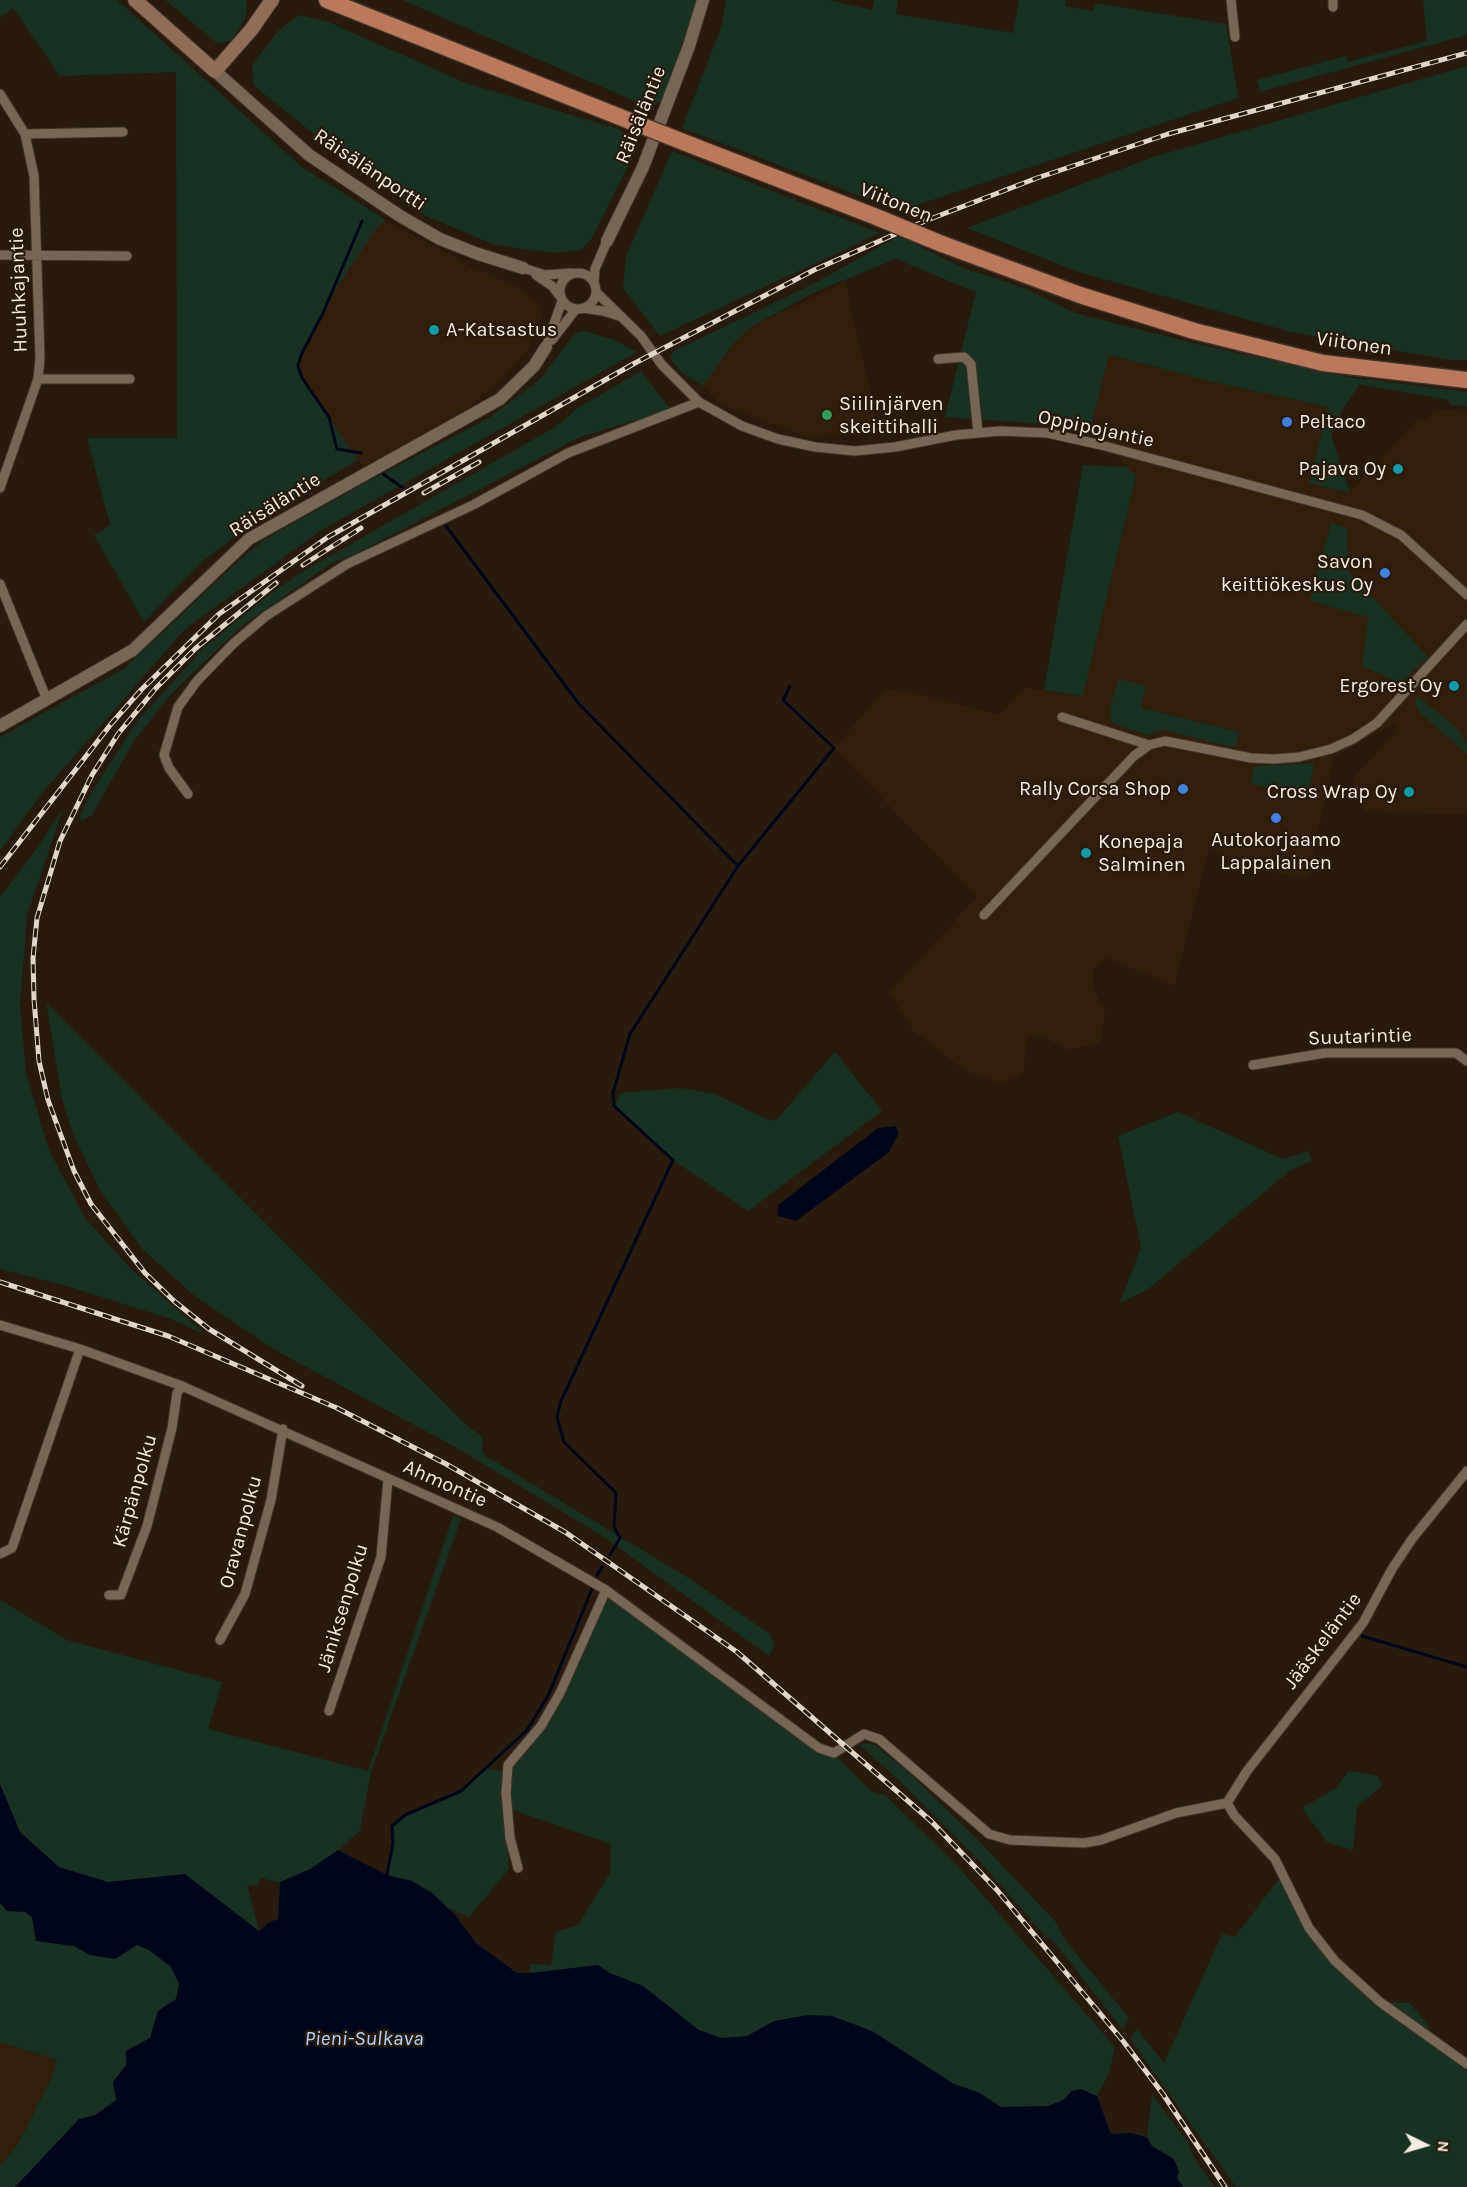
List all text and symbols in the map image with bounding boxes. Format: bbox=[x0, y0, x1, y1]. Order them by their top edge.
street label: Räisäläntie bbox=[611, 63, 671, 167]
street label: Räisälänportti bbox=[309, 124, 431, 216]
street label: Viitonen bbox=[856, 178, 936, 228]
street label: Huuhkajantie bbox=[5, 227, 33, 353]
place label: A-Katsastus bbox=[446, 318, 557, 342]
marker: A-Katsastus bbox=[427, 323, 441, 337]
street label: Viitonen bbox=[1315, 327, 1393, 361]
place label: Siilinjärven skeittihalli bbox=[839, 392, 944, 439]
street label: Oppipojantie bbox=[1036, 405, 1156, 453]
marker: Siilinjärven skeittihalli bbox=[820, 408, 834, 422]
place label: Peltaco bbox=[1299, 410, 1366, 434]
marker: Peltaco bbox=[1280, 415, 1294, 429]
place label: Pajava Oy bbox=[1299, 457, 1386, 481]
marker: Pajava Oy bbox=[1391, 462, 1405, 476]
street label: Räisäläntie bbox=[225, 467, 325, 543]
place label: Savon keittiökeskus Oy bbox=[1221, 550, 1373, 597]
marker: Savon keittiökeskus Oy bbox=[1378, 566, 1392, 580]
place label: Ergorest Oy bbox=[1339, 674, 1442, 698]
marker: Ergorest Oy bbox=[1447, 679, 1461, 693]
place label: Rally Corsa Shop bbox=[1019, 777, 1171, 801]
place label: Cross Wrap Oy bbox=[1267, 780, 1397, 804]
marker: Rally Corsa Shop bbox=[1176, 782, 1190, 796]
marker: Cross Wrap Oy bbox=[1402, 785, 1416, 799]
marker: Autokorjaamo Lappalainen bbox=[1269, 811, 1283, 825]
place label: Autokorjaamo Lappalainen bbox=[1211, 828, 1341, 875]
place label: Konepaja Salminen bbox=[1098, 830, 1186, 877]
marker: Konepaja Salminen bbox=[1079, 846, 1093, 860]
street label: Suutarintie bbox=[1308, 1023, 1412, 1051]
street label: Kärpänpolku bbox=[107, 1432, 163, 1550]
street label: Ahmontie bbox=[399, 1455, 491, 1513]
street label: Oravanpolku bbox=[214, 1473, 268, 1591]
street label: Jäniksenpolku bbox=[312, 1541, 374, 1675]
street label: Jääskeläntie bbox=[1279, 1588, 1367, 1694]
water label: Pieni-Sulkava bbox=[304, 2026, 424, 2052]
north arrow bbox=[1395, 2115, 1455, 2175]
text: N bbox=[1433, 2140, 1453, 2153]

